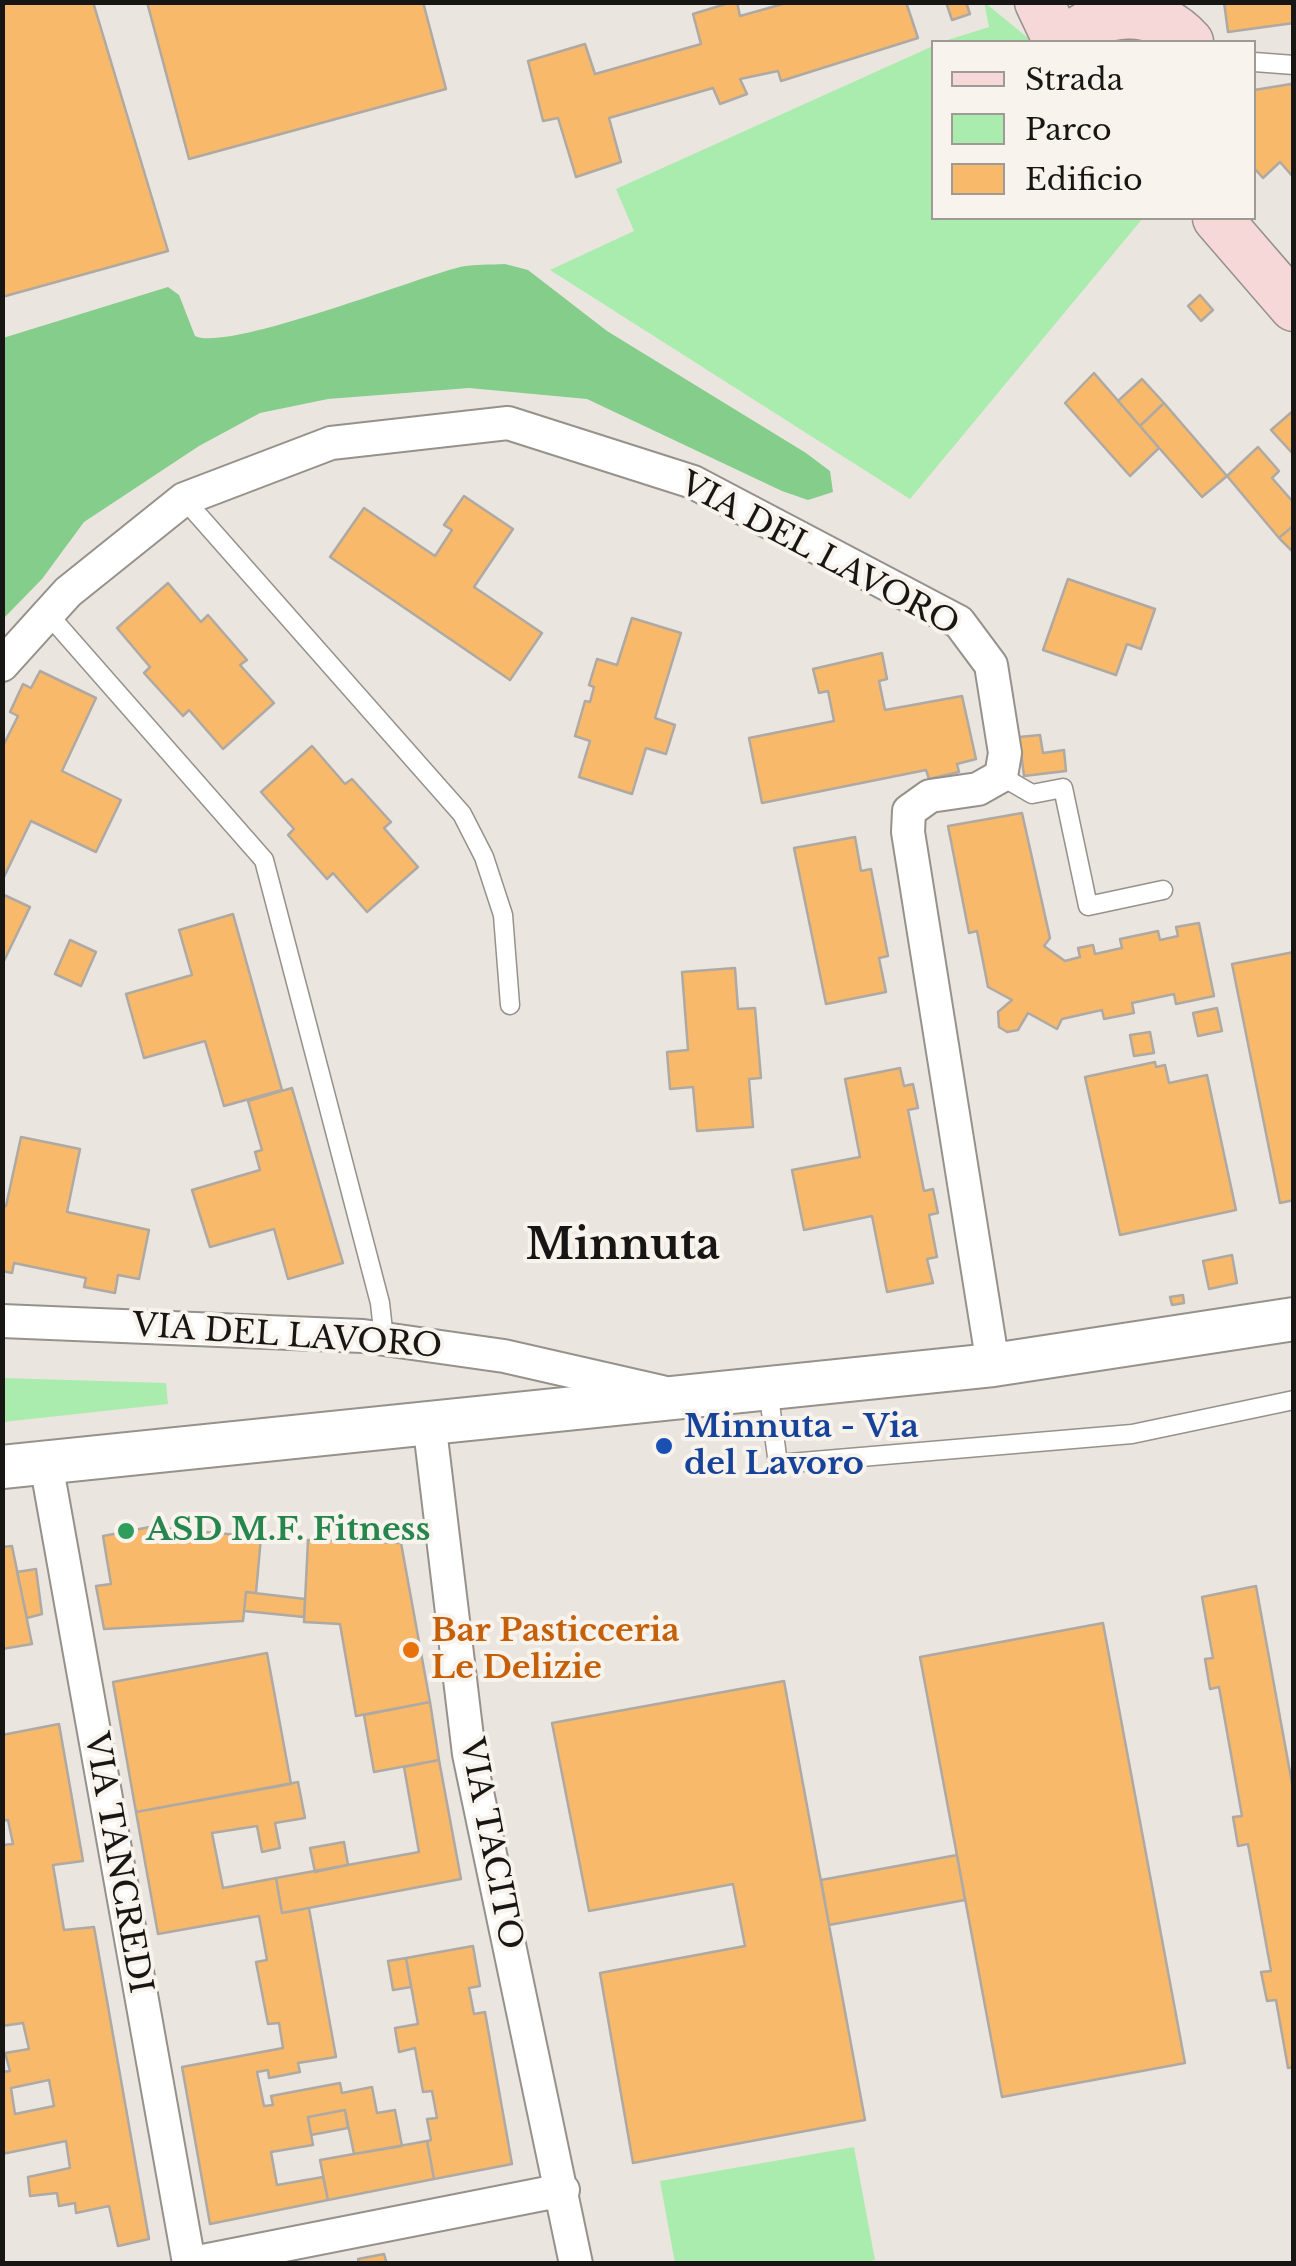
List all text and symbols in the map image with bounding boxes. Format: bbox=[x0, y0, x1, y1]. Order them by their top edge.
legend bbox=[931, 40, 1256, 220]
text: Strada bbox=[1025, 61, 1123, 98]
text: Parco bbox=[1025, 111, 1112, 148]
text: Edificio bbox=[1025, 161, 1143, 198]
street label: VIA DEL LAVORO bbox=[673, 465, 965, 645]
district label: Minnuta bbox=[526, 1222, 720, 1272]
street label: VIA DEL LAVORO bbox=[131, 1307, 443, 1367]
place label: Minnuta - Via del Lavoro bbox=[684, 1409, 919, 1484]
marker: Minnuta - Via del Lavoro bbox=[653, 1435, 675, 1457]
place label: ASD M.F. Fitness bbox=[146, 1512, 430, 1550]
marker: ASD M.F. Fitness bbox=[115, 1520, 137, 1542]
place label: Bar Pasticceria Le Delizie bbox=[431, 1613, 680, 1688]
marker: Bar Pasticceria Le Delizie bbox=[400, 1639, 422, 1661]
street label: VIA TANCREDI bbox=[75, 1730, 159, 1996]
street label: VIA TACITO bbox=[451, 1735, 529, 1953]

